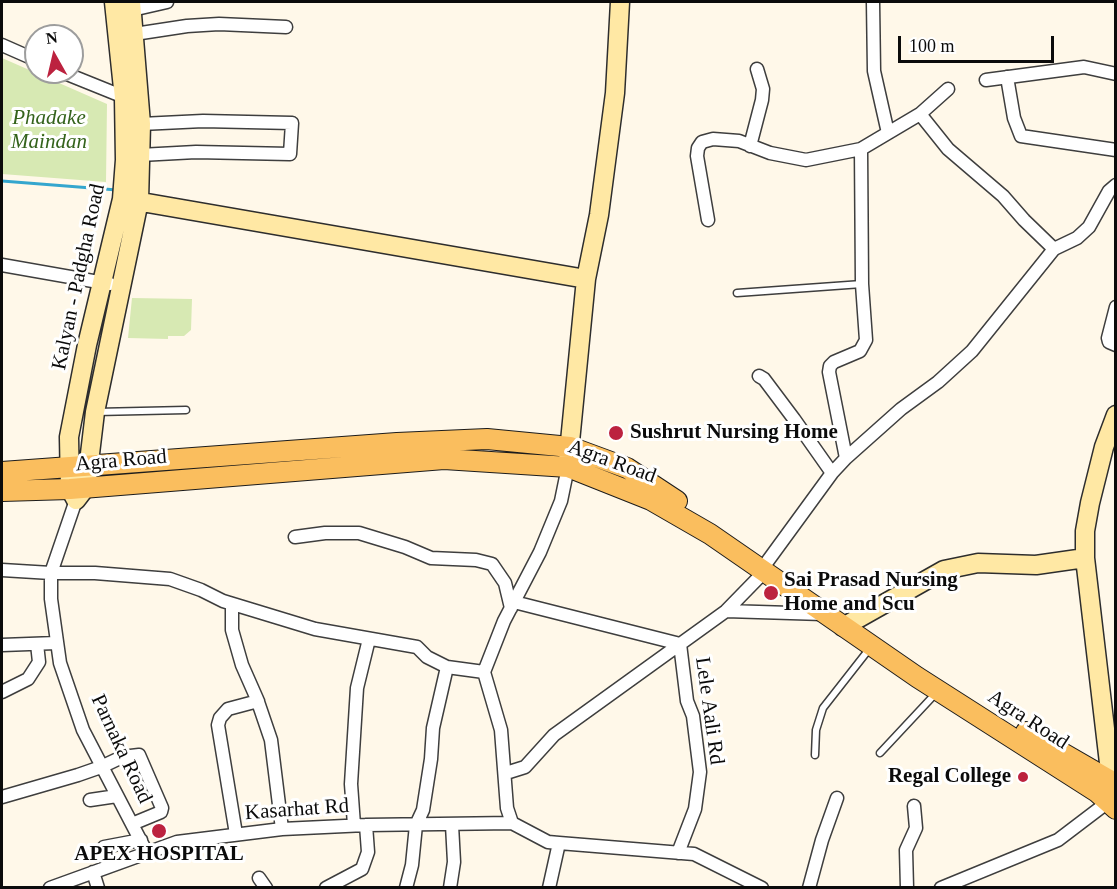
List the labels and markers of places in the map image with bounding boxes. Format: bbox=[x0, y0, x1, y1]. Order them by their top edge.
place label: Sushrut Nursing Home bbox=[630, 420, 838, 446]
marker: Sushrut Nursing Home bbox=[607, 424, 625, 442]
place label: Sai Prasad Nursing Home and Scu bbox=[784, 568, 958, 618]
marker: Sai Prasad Nursing Home and Scu bbox=[762, 584, 780, 602]
place label: Regal College bbox=[888, 764, 1011, 790]
marker: Regal College bbox=[1016, 770, 1030, 784]
marker: APEX HOSPITAL bbox=[150, 822, 168, 840]
place label: APEX HOSPITAL bbox=[74, 842, 244, 868]

